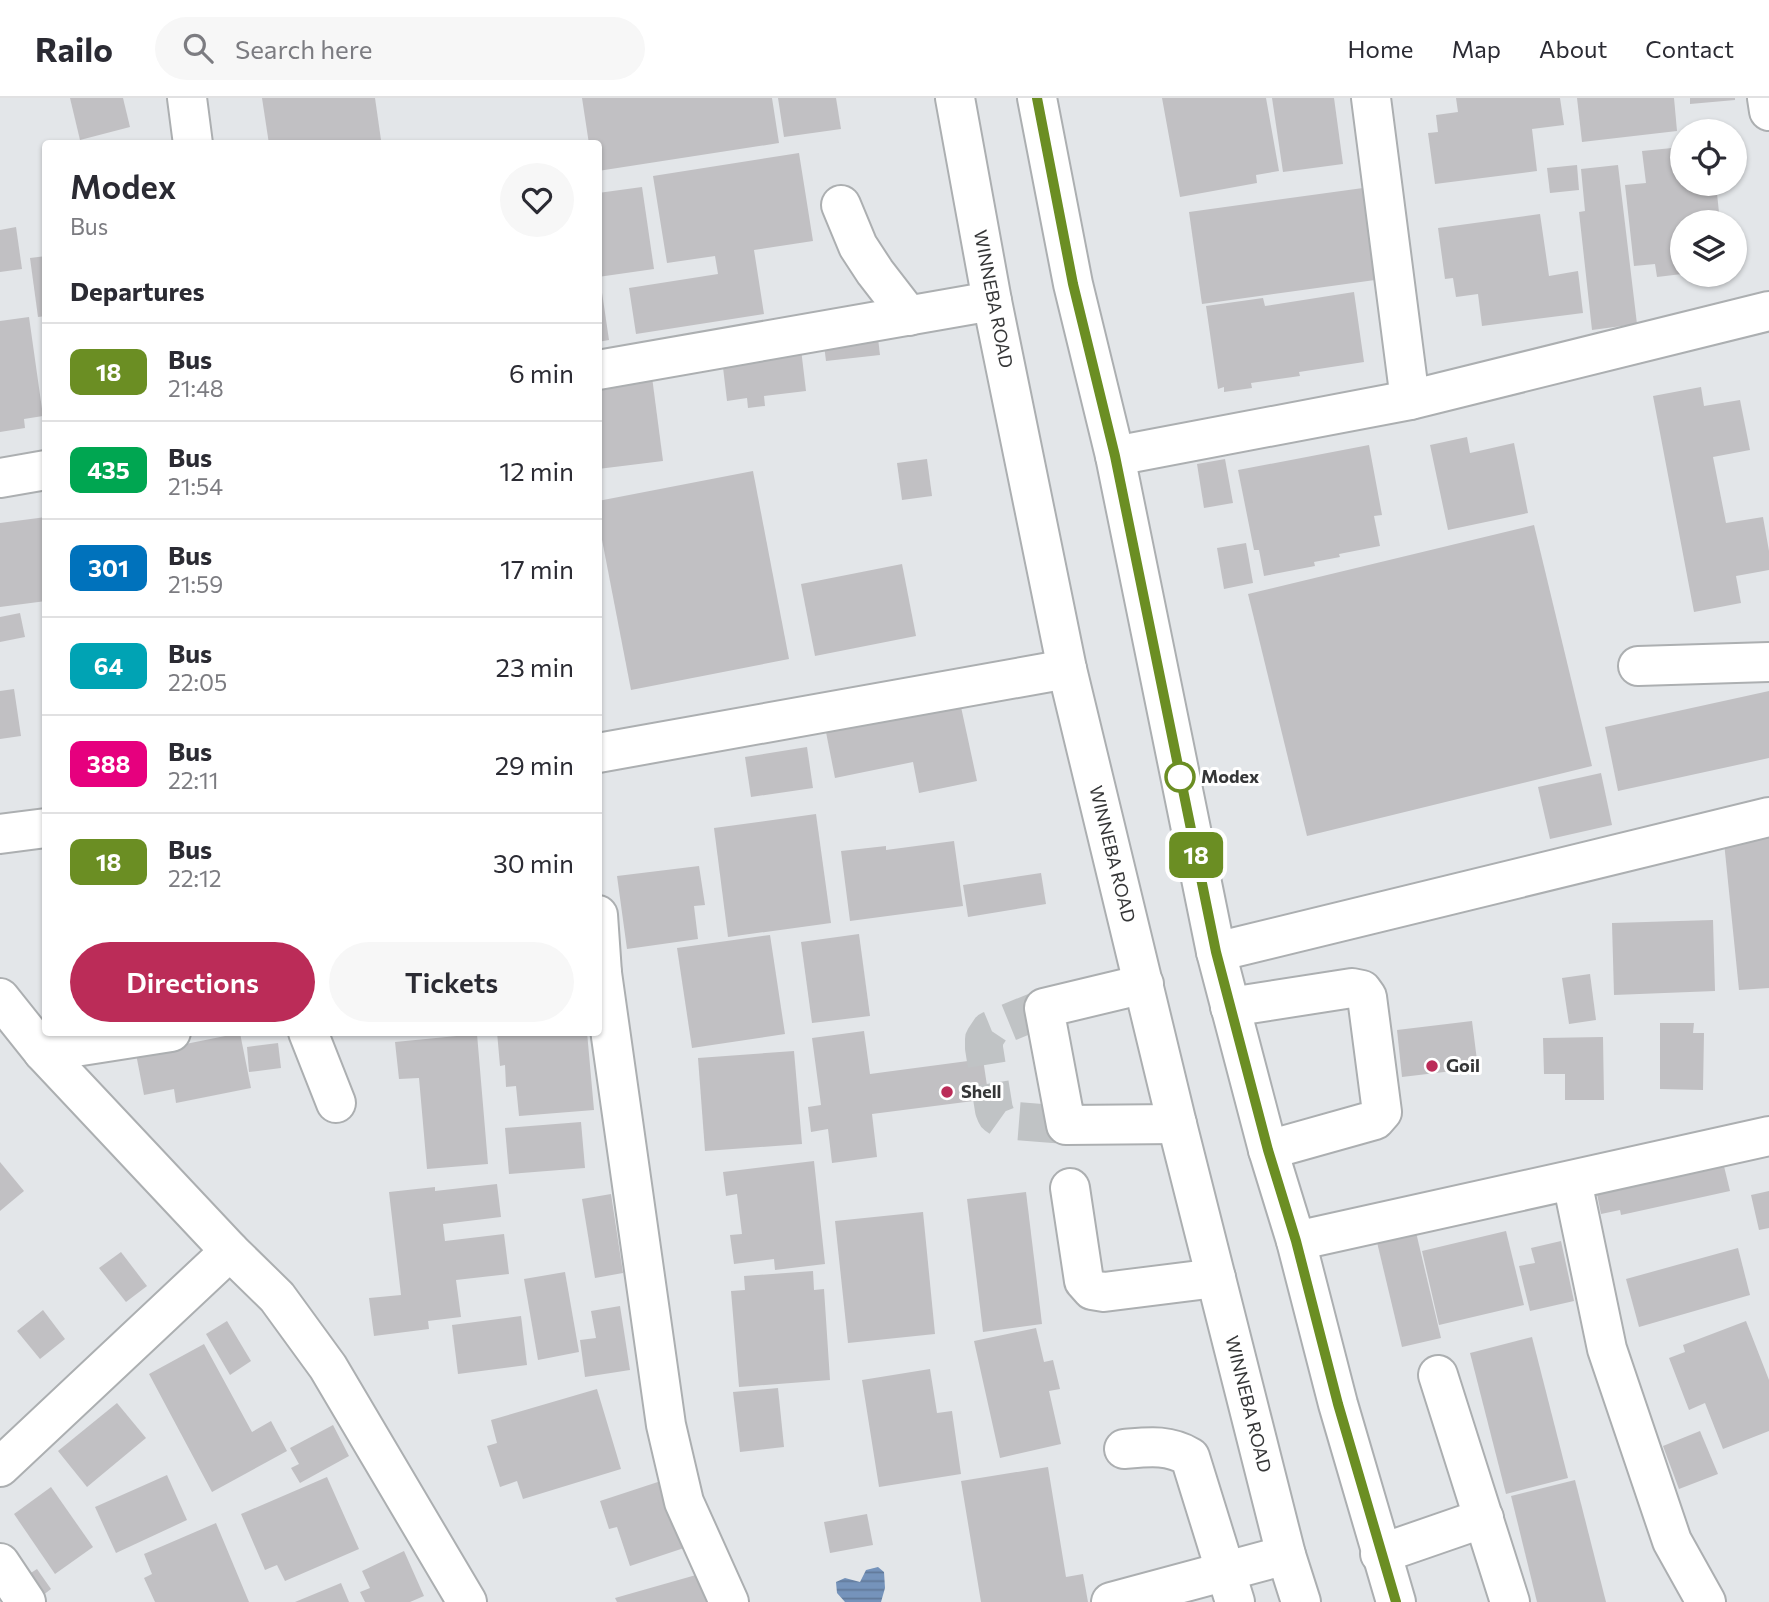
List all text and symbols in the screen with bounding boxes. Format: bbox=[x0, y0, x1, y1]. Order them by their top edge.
search box bbox=[155, 17, 645, 80]
text: Railo bbox=[35, 28, 113, 69]
icon: search bbox=[179, 29, 217, 67]
text: Search here bbox=[235, 33, 372, 64]
text: Home bbox=[1348, 34, 1414, 63]
text: Map bbox=[1452, 34, 1501, 63]
text: About bbox=[1539, 34, 1607, 63]
text: Contact bbox=[1645, 34, 1734, 63]
map controls bbox=[1670, 119, 1747, 287]
button: locate bbox=[1670, 119, 1747, 196]
button: heart bbox=[500, 163, 574, 237]
text: Modex bbox=[70, 165, 176, 206]
button: layers bbox=[1670, 210, 1747, 287]
text: Bus bbox=[70, 212, 108, 240]
street label: WINNEBA ROAD bbox=[970, 228, 1018, 370]
text: Departures bbox=[70, 275, 205, 306]
text: Bus bbox=[168, 343, 212, 374]
text: 18 bbox=[96, 357, 121, 386]
text: 6 min bbox=[509, 357, 574, 388]
text: 21:48 bbox=[168, 374, 224, 402]
text: Bus bbox=[168, 441, 212, 472]
text: 435 bbox=[87, 455, 130, 484]
text: 12 min bbox=[499, 455, 574, 486]
text: 21:54 bbox=[168, 472, 223, 500]
text: Bus bbox=[168, 539, 212, 570]
text: 301 bbox=[88, 553, 129, 582]
text: 17 min bbox=[500, 553, 574, 584]
text: 21:59 bbox=[168, 570, 223, 598]
text: Bus bbox=[168, 637, 212, 668]
text: 64 bbox=[94, 651, 123, 680]
text: 23 min bbox=[496, 651, 574, 682]
text: 22:05 bbox=[168, 668, 227, 696]
text: Bus bbox=[168, 735, 212, 766]
text: 388 bbox=[87, 749, 130, 778]
text: 29 min bbox=[495, 749, 574, 780]
marker: Modex bbox=[1165, 762, 1195, 792]
place label: Modex bbox=[1201, 765, 1259, 787]
text: 22:11 bbox=[168, 766, 219, 794]
street label: WINNEBA ROAD bbox=[1085, 783, 1141, 924]
line badge: 18 bbox=[1164, 832, 1228, 878]
text: Bus bbox=[168, 833, 212, 864]
text: 18 bbox=[1183, 840, 1209, 869]
text: 18 bbox=[96, 847, 121, 876]
text: 30 min bbox=[493, 847, 574, 878]
text: 22:12 bbox=[168, 864, 222, 892]
button: Directions bbox=[70, 942, 315, 1022]
button: Tickets bbox=[329, 942, 574, 1022]
place label: Goil bbox=[1446, 1054, 1480, 1076]
marker: Goil bbox=[1424, 1058, 1440, 1074]
place label: Shell bbox=[961, 1080, 1002, 1102]
marker: Shell bbox=[939, 1084, 955, 1100]
street label: WINNEBA ROAD bbox=[1221, 1333, 1277, 1474]

